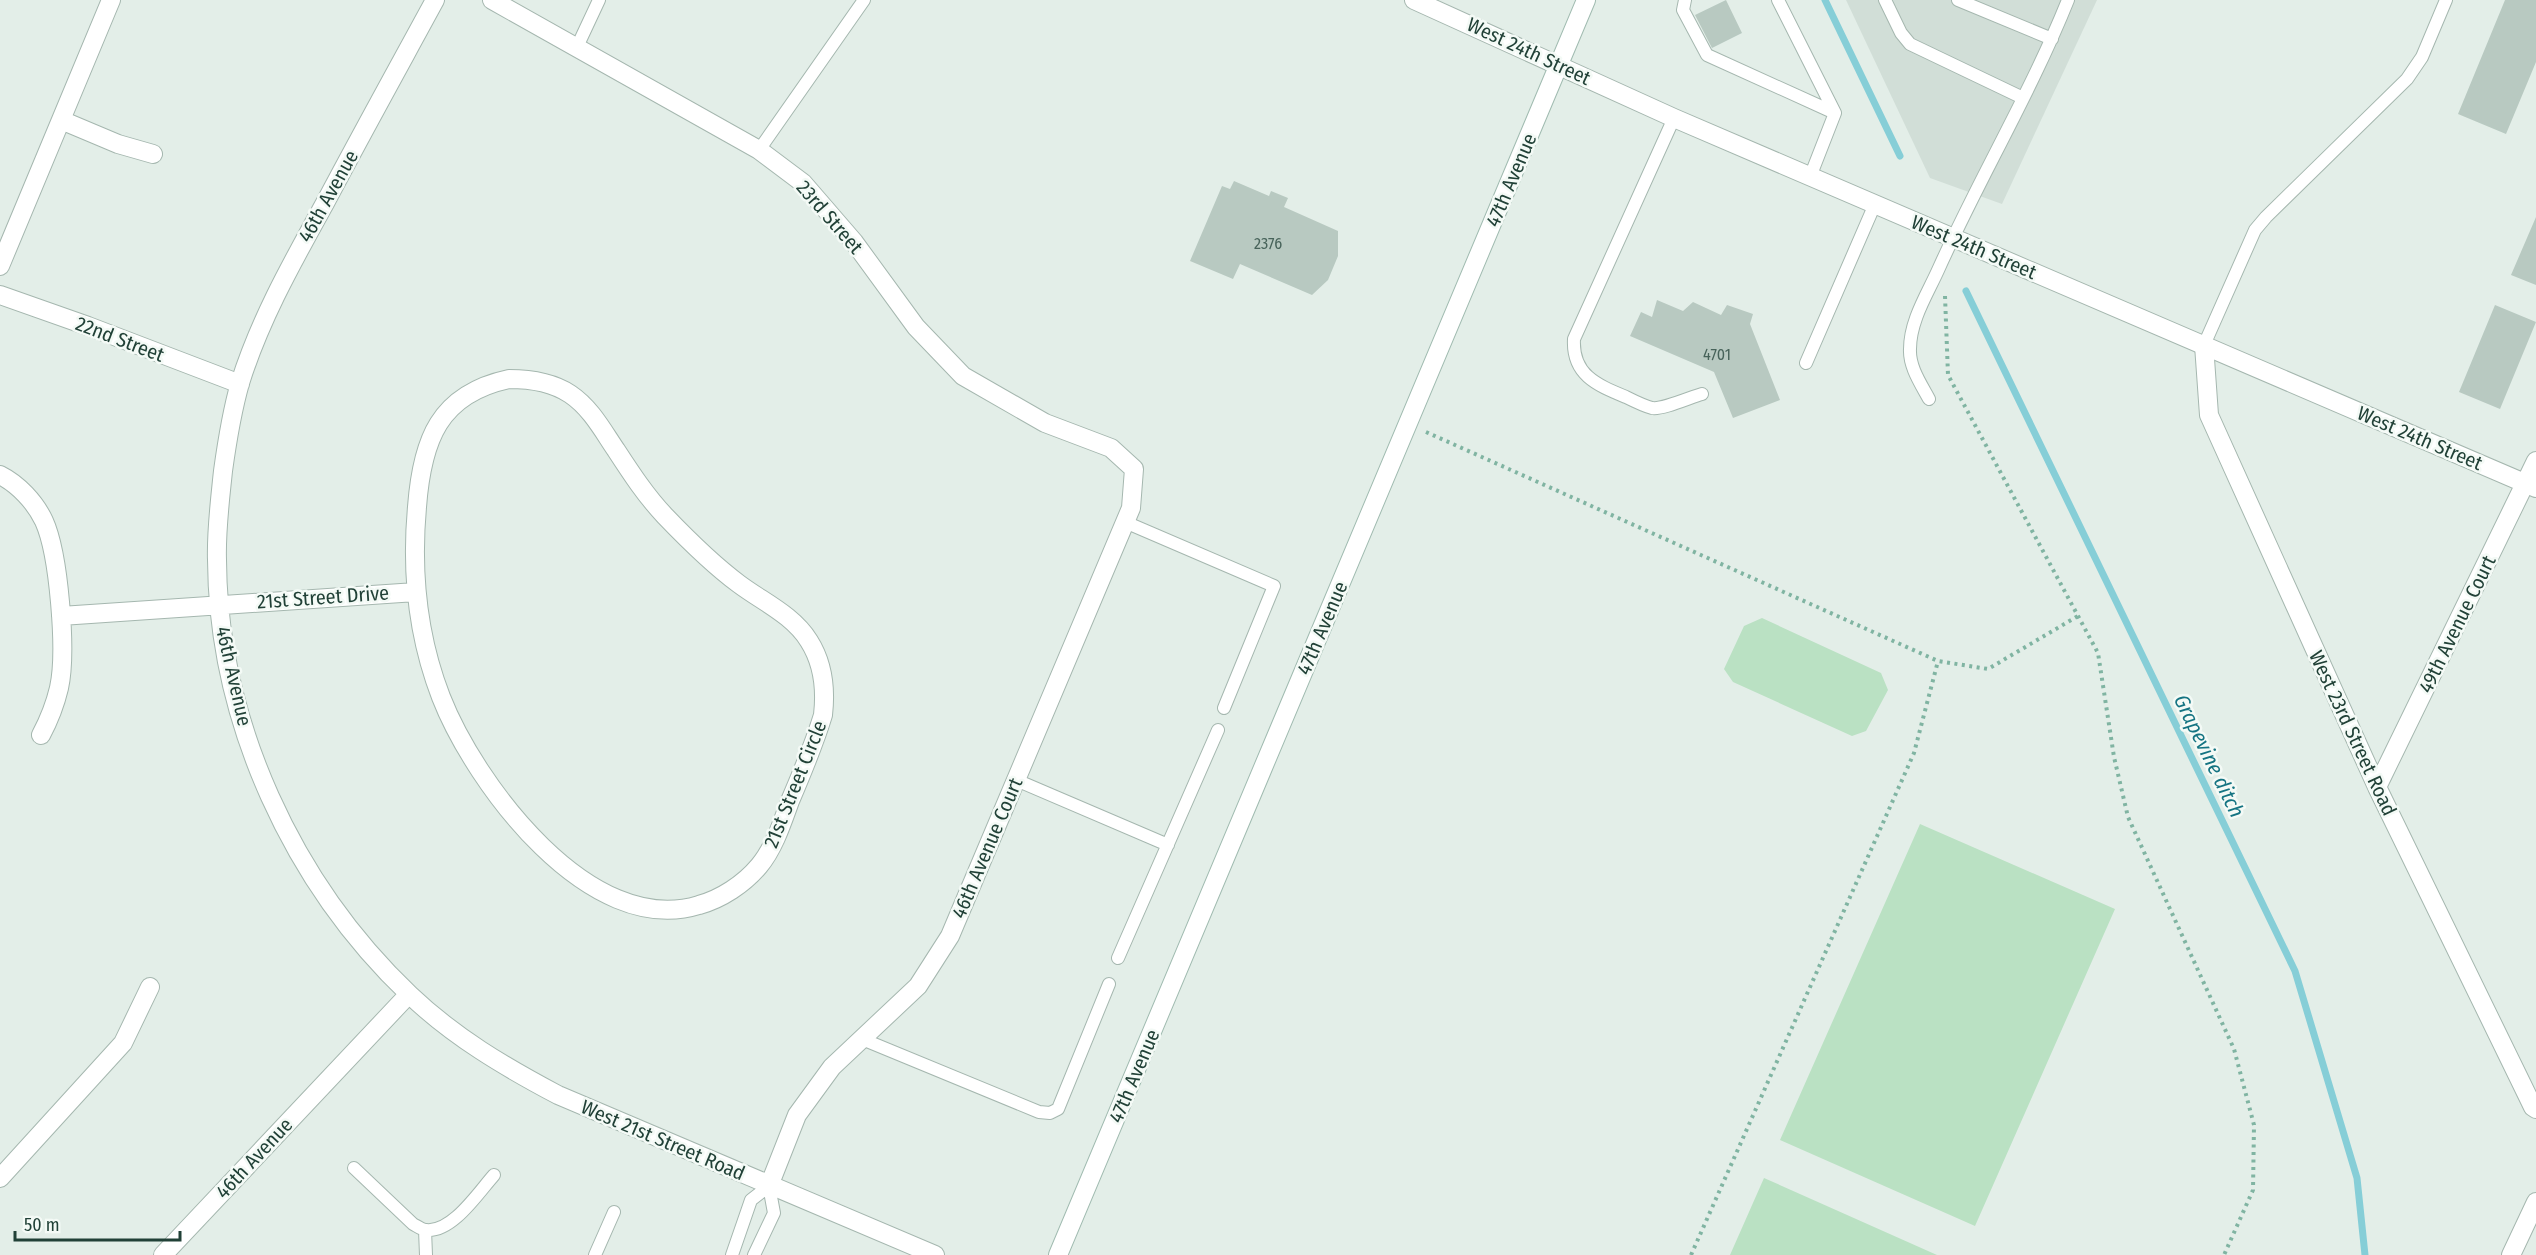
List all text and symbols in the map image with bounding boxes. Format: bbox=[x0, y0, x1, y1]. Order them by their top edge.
street label: West 24th Street bbox=[1463, 12, 1595, 90]
street label: 47th Avenue bbox=[1481, 130, 1541, 230]
street label: 46th Avenue bbox=[293, 146, 363, 246]
street label: 23rd Street bbox=[792, 176, 868, 259]
street label: West 24th Street bbox=[1908, 210, 2041, 284]
house number: 2376 bbox=[1254, 234, 1282, 253]
street label: 22nd Street bbox=[72, 311, 168, 367]
house number: 4701 bbox=[1703, 345, 1731, 364]
street label: West 24th Street bbox=[2354, 401, 2487, 475]
street label: 49th Avenue Court bbox=[2413, 551, 2501, 697]
street label: 47th Avenue bbox=[1292, 578, 1352, 678]
street label: 21st Street Drive bbox=[256, 580, 390, 614]
street label: 46th Avenue bbox=[211, 624, 257, 728]
street label: West 23rd Street Road bbox=[2304, 647, 2402, 819]
water label: Grapevine ditch bbox=[2168, 690, 2250, 822]
street label: 21st Street Circle bbox=[759, 717, 831, 851]
street label: 46th Avenue Court bbox=[947, 774, 1028, 922]
street label: 47th Avenue bbox=[1104, 1026, 1164, 1126]
street label: West 21st Street Road bbox=[577, 1095, 749, 1185]
street label: 46th Avenue bbox=[211, 1113, 297, 1203]
scale bar bbox=[15, 1204, 180, 1242]
text: 50 m bbox=[24, 1214, 60, 1236]

